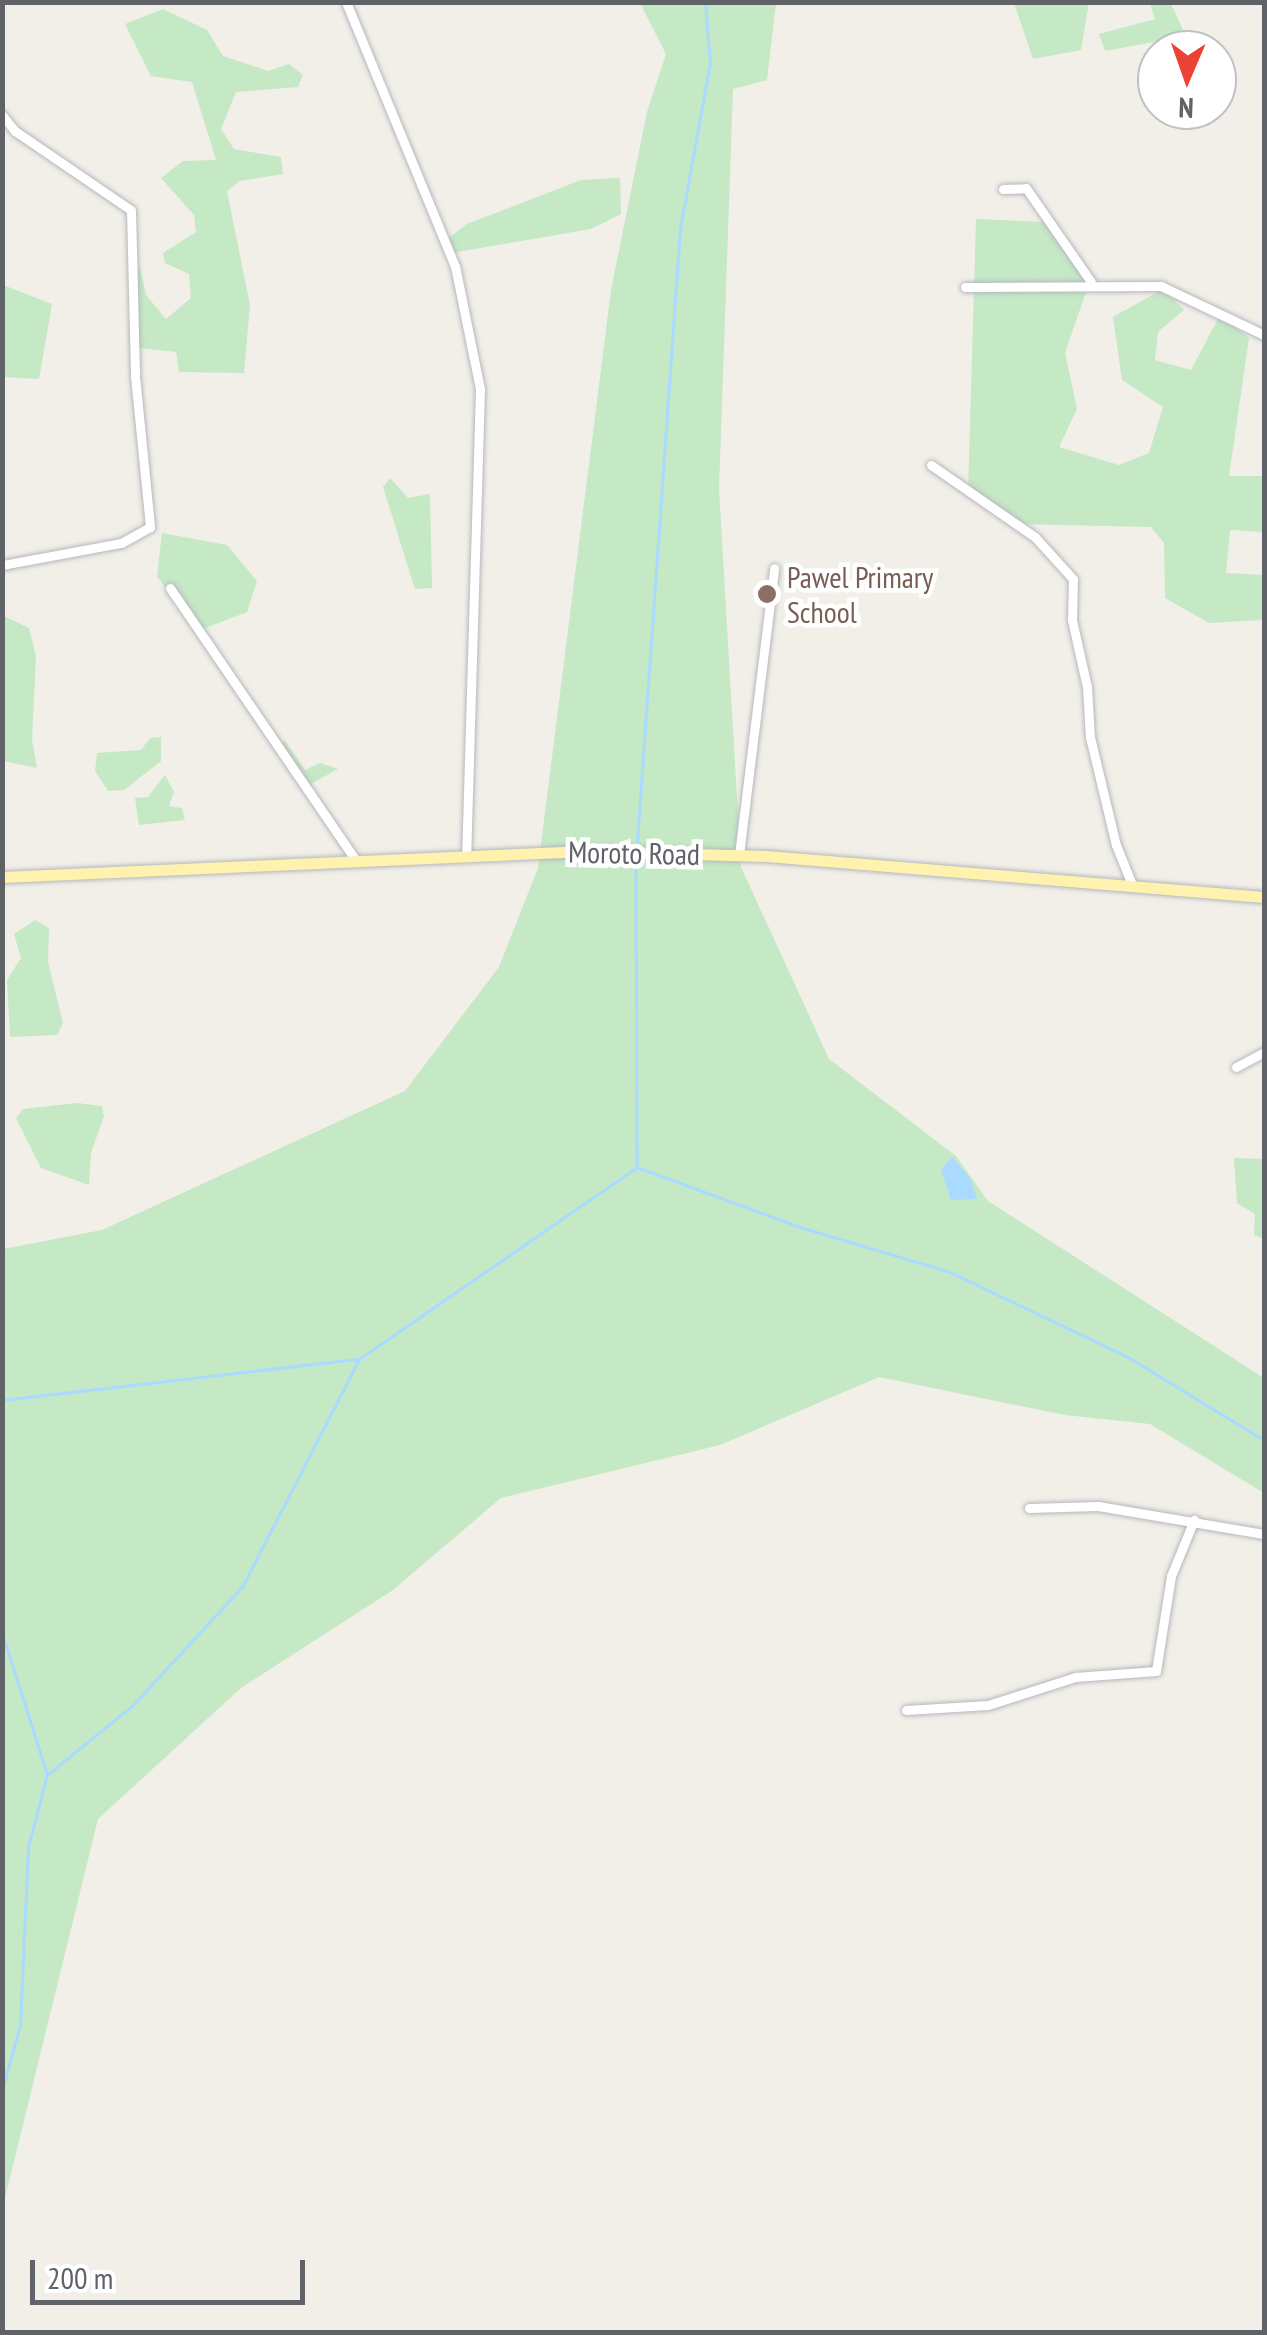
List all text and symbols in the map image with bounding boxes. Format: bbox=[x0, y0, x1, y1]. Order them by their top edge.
north arrow bbox=[1137, 30, 1237, 130]
text: N bbox=[1178, 90, 1194, 127]
place label: Pawel Primary School bbox=[787, 559, 933, 630]
marker: Pawel Primary School bbox=[756, 583, 778, 605]
street label: Moroto Road bbox=[568, 834, 700, 872]
scale bar bbox=[35, 2240, 310, 2302]
text: 200 m bbox=[47, 2258, 113, 2297]

